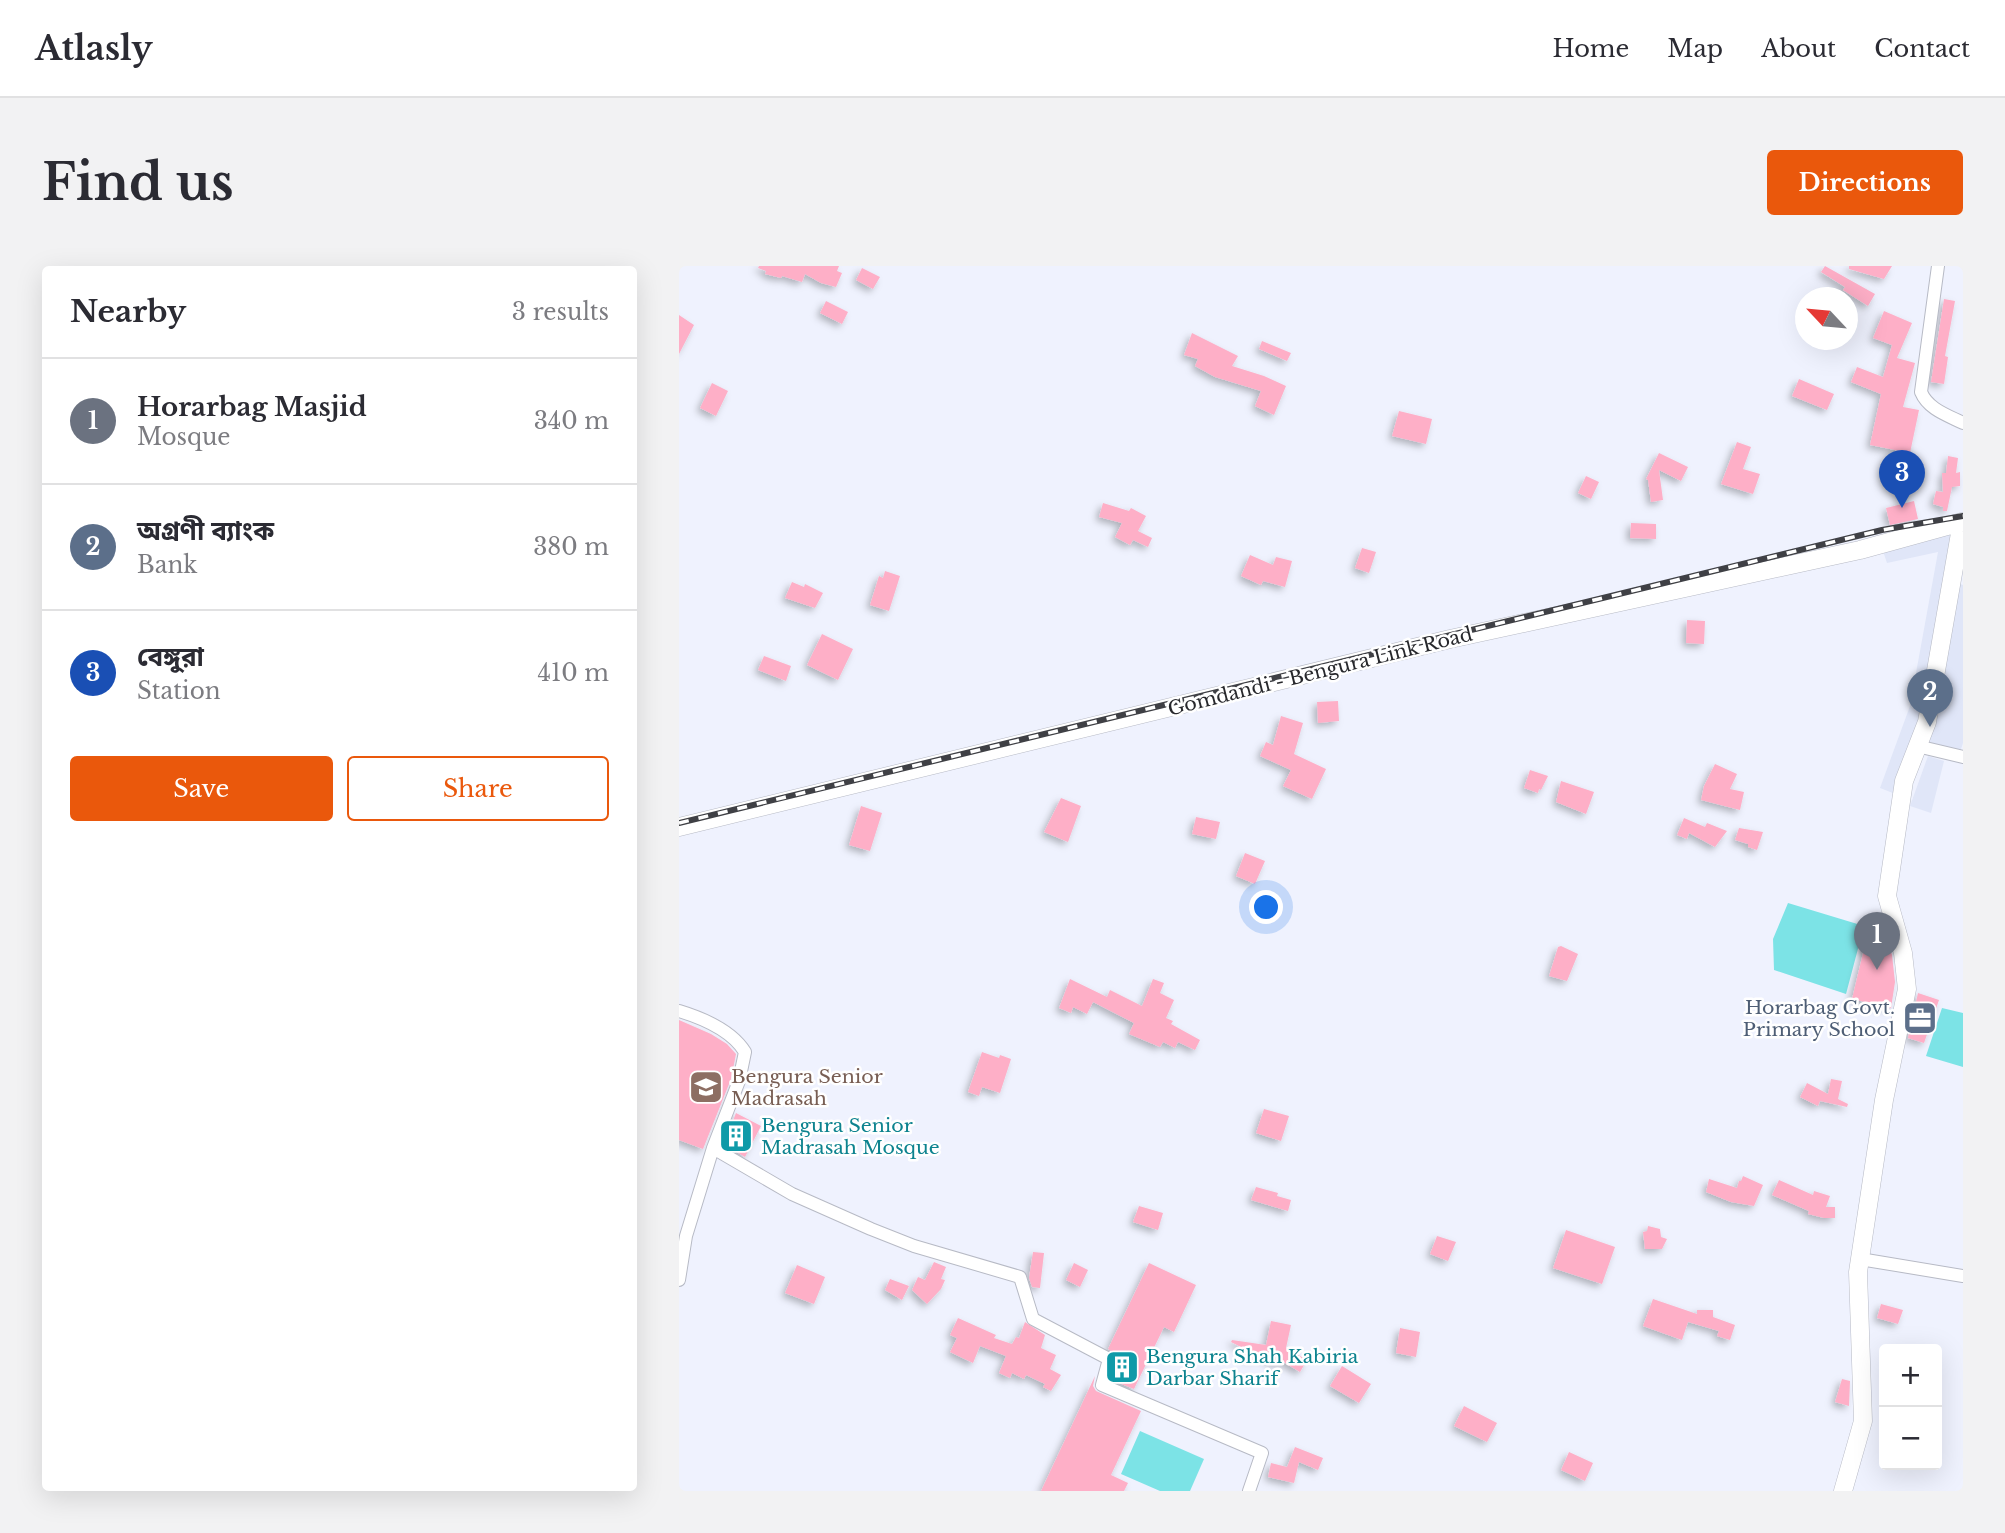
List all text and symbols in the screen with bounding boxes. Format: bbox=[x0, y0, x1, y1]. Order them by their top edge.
text: Atlasly bbox=[35, 28, 153, 69]
text: Home bbox=[1553, 34, 1629, 63]
text: Map bbox=[1667, 34, 1723, 63]
text: About bbox=[1761, 34, 1836, 63]
text: Contact bbox=[1874, 34, 1970, 63]
button: Directions bbox=[1767, 150, 1963, 215]
text: Find us bbox=[42, 152, 234, 213]
north arrow bbox=[1795, 287, 1858, 350]
text: Nearby bbox=[70, 293, 186, 330]
text: 3 results bbox=[512, 298, 609, 326]
text: Horarbag Masjid bbox=[137, 391, 367, 423]
text: 1 bbox=[88, 407, 98, 435]
text: 340 m bbox=[534, 407, 609, 435]
text: Mosque bbox=[137, 423, 231, 451]
pin: 3 bbox=[1879, 450, 1925, 508]
text: অগ্রণী ব্যাংক bbox=[137, 515, 274, 547]
text: 2 bbox=[86, 533, 100, 561]
text: 380 m bbox=[533, 533, 609, 561]
text: Bank bbox=[137, 551, 197, 579]
street label: Gomdandi - Bengura Link Road bbox=[1165, 622, 1475, 721]
text: বেঙ্গুরা bbox=[137, 641, 204, 673]
text: 3 bbox=[86, 659, 100, 687]
text: 410 m bbox=[538, 659, 609, 687]
pin: 2 bbox=[1907, 669, 1953, 727]
text: Station bbox=[137, 677, 221, 705]
button: Save bbox=[70, 756, 333, 821]
button: Share bbox=[347, 756, 609, 821]
your location bbox=[1249, 890, 1283, 924]
pin: 1 bbox=[1854, 912, 1900, 970]
place label: Horarbag Govt. Primary School bbox=[1743, 996, 1895, 1041]
office icon: Horarbag Govt. Primary School bbox=[1901, 999, 1939, 1037]
place label: Bengura Senior Madrasah bbox=[731, 1065, 883, 1110]
school or university icon: Bengura Senior Madrasah bbox=[687, 1068, 725, 1106]
place label: Bengura Senior Madrasah Mosque bbox=[761, 1114, 940, 1159]
building icon: Bengura Senior Madrasah Mosque bbox=[717, 1117, 755, 1155]
map controls bbox=[1879, 1344, 1942, 1470]
button: + bbox=[1879, 1344, 1942, 1407]
place label: Bengura Shah Kabiria Darbar Sharif bbox=[1146, 1345, 1359, 1390]
building icon: Bengura Shah Kabiria Darbar Sharif bbox=[1103, 1348, 1141, 1386]
button: − bbox=[1879, 1407, 1942, 1470]

